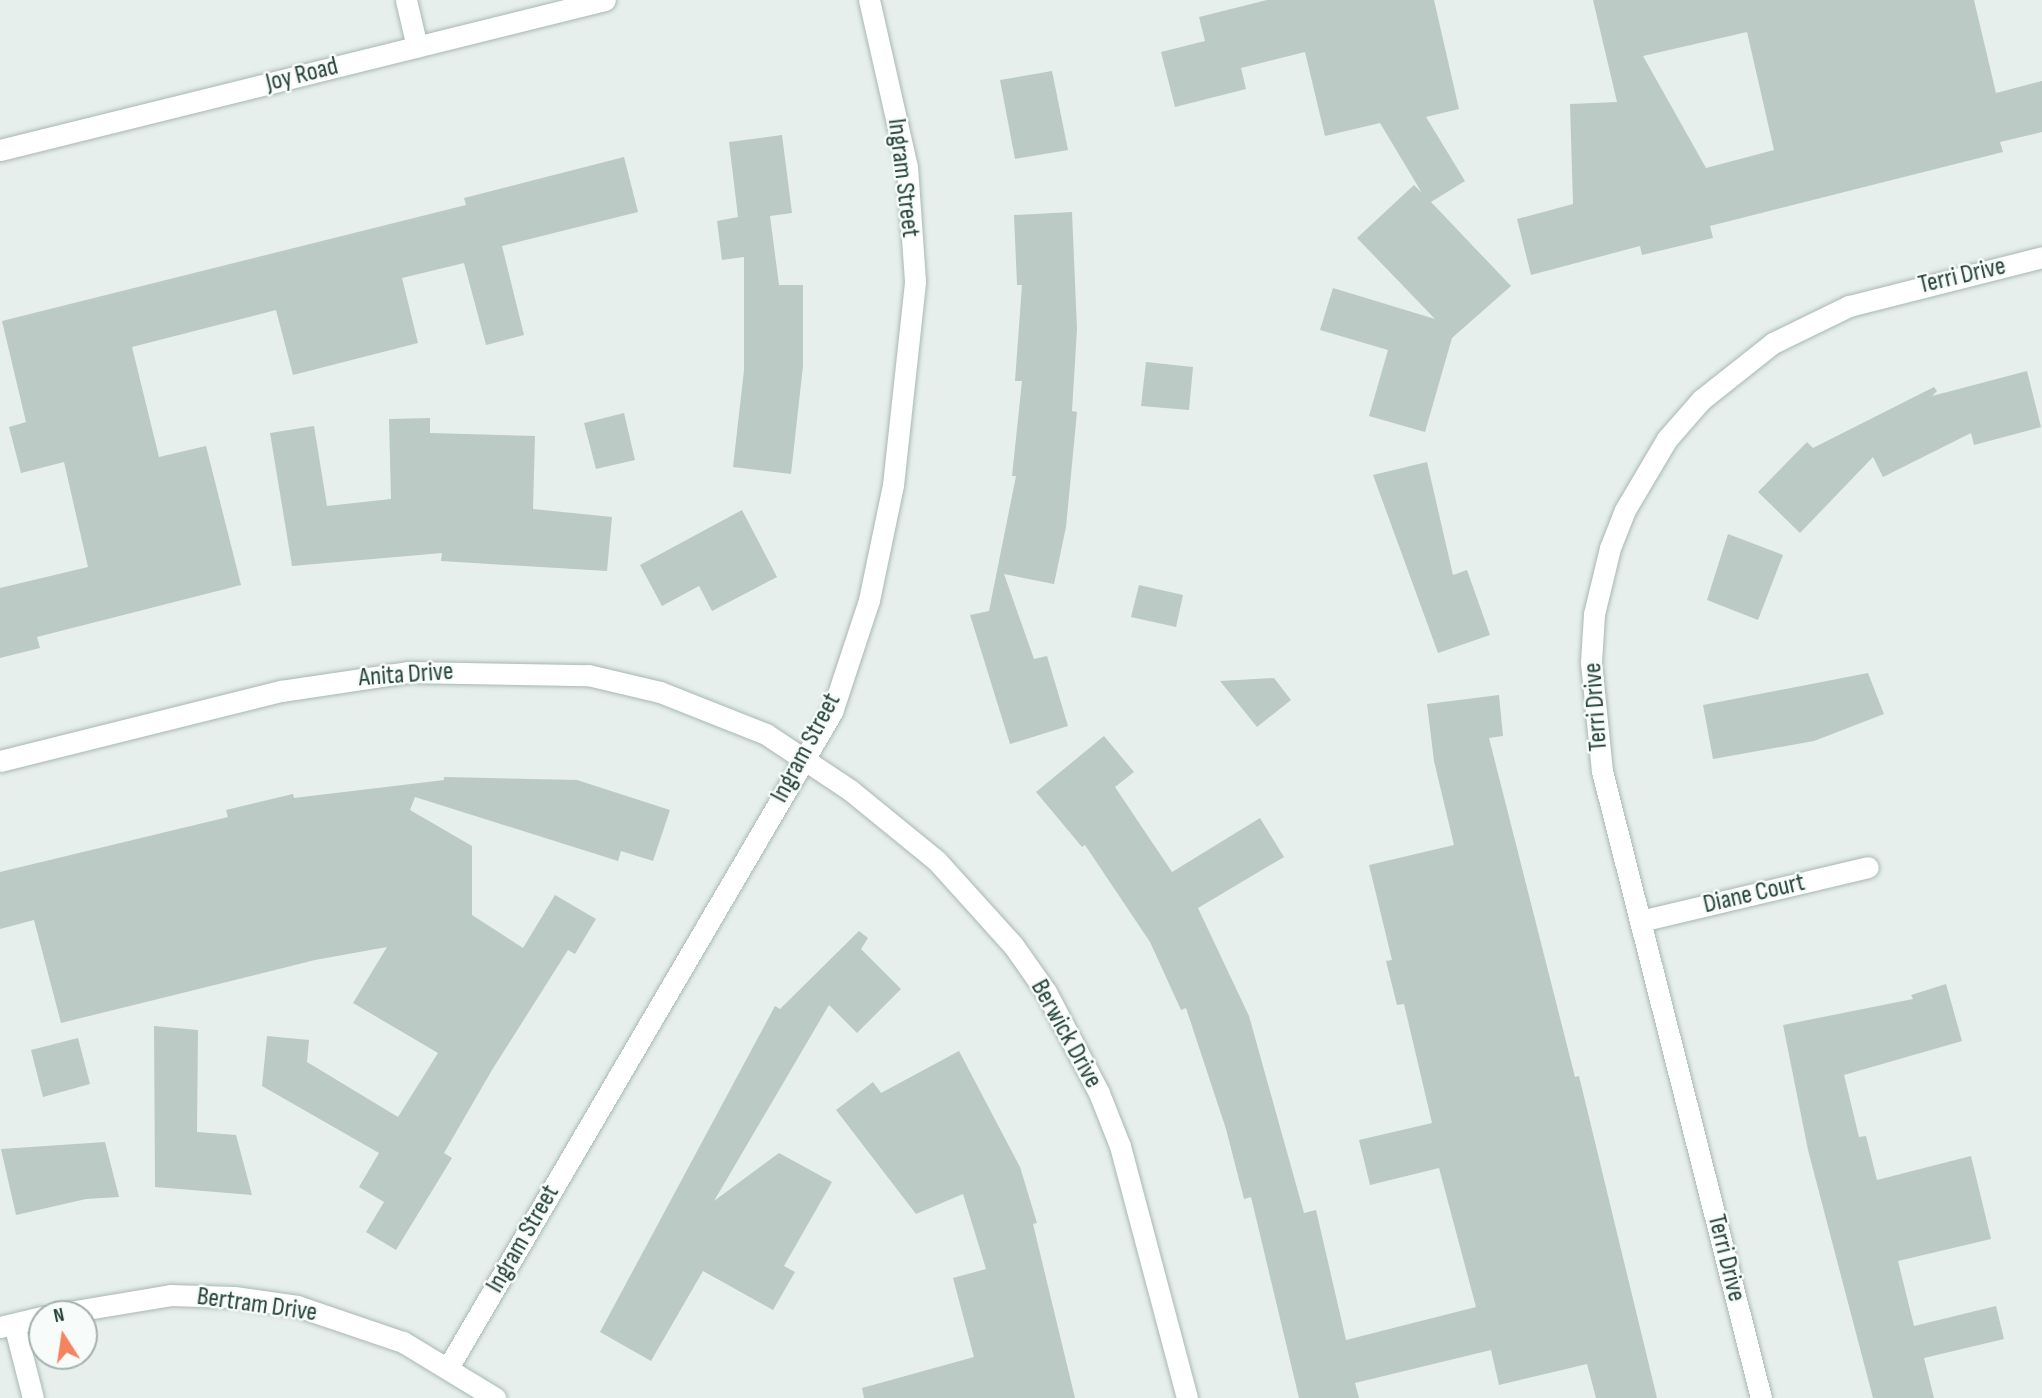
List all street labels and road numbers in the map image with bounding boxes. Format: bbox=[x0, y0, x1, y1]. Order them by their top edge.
street label: Joy Road bbox=[263, 51, 341, 99]
street label: Ingram Street bbox=[880, 117, 926, 239]
street label: Terri Drive bbox=[1915, 251, 2009, 301]
street label: Anita Drive bbox=[358, 656, 454, 694]
street label: Terri Drive bbox=[1577, 662, 1615, 752]
street label: Ingram Street bbox=[764, 688, 848, 808]
street label: Diane Court bbox=[1700, 867, 1808, 921]
street label: Berwick Drive bbox=[1023, 974, 1109, 1094]
street label: Ingram Street bbox=[480, 1179, 566, 1299]
street label: Terri Drive bbox=[1700, 1211, 1752, 1305]
street label: Bertram Drive bbox=[195, 1281, 319, 1329]

